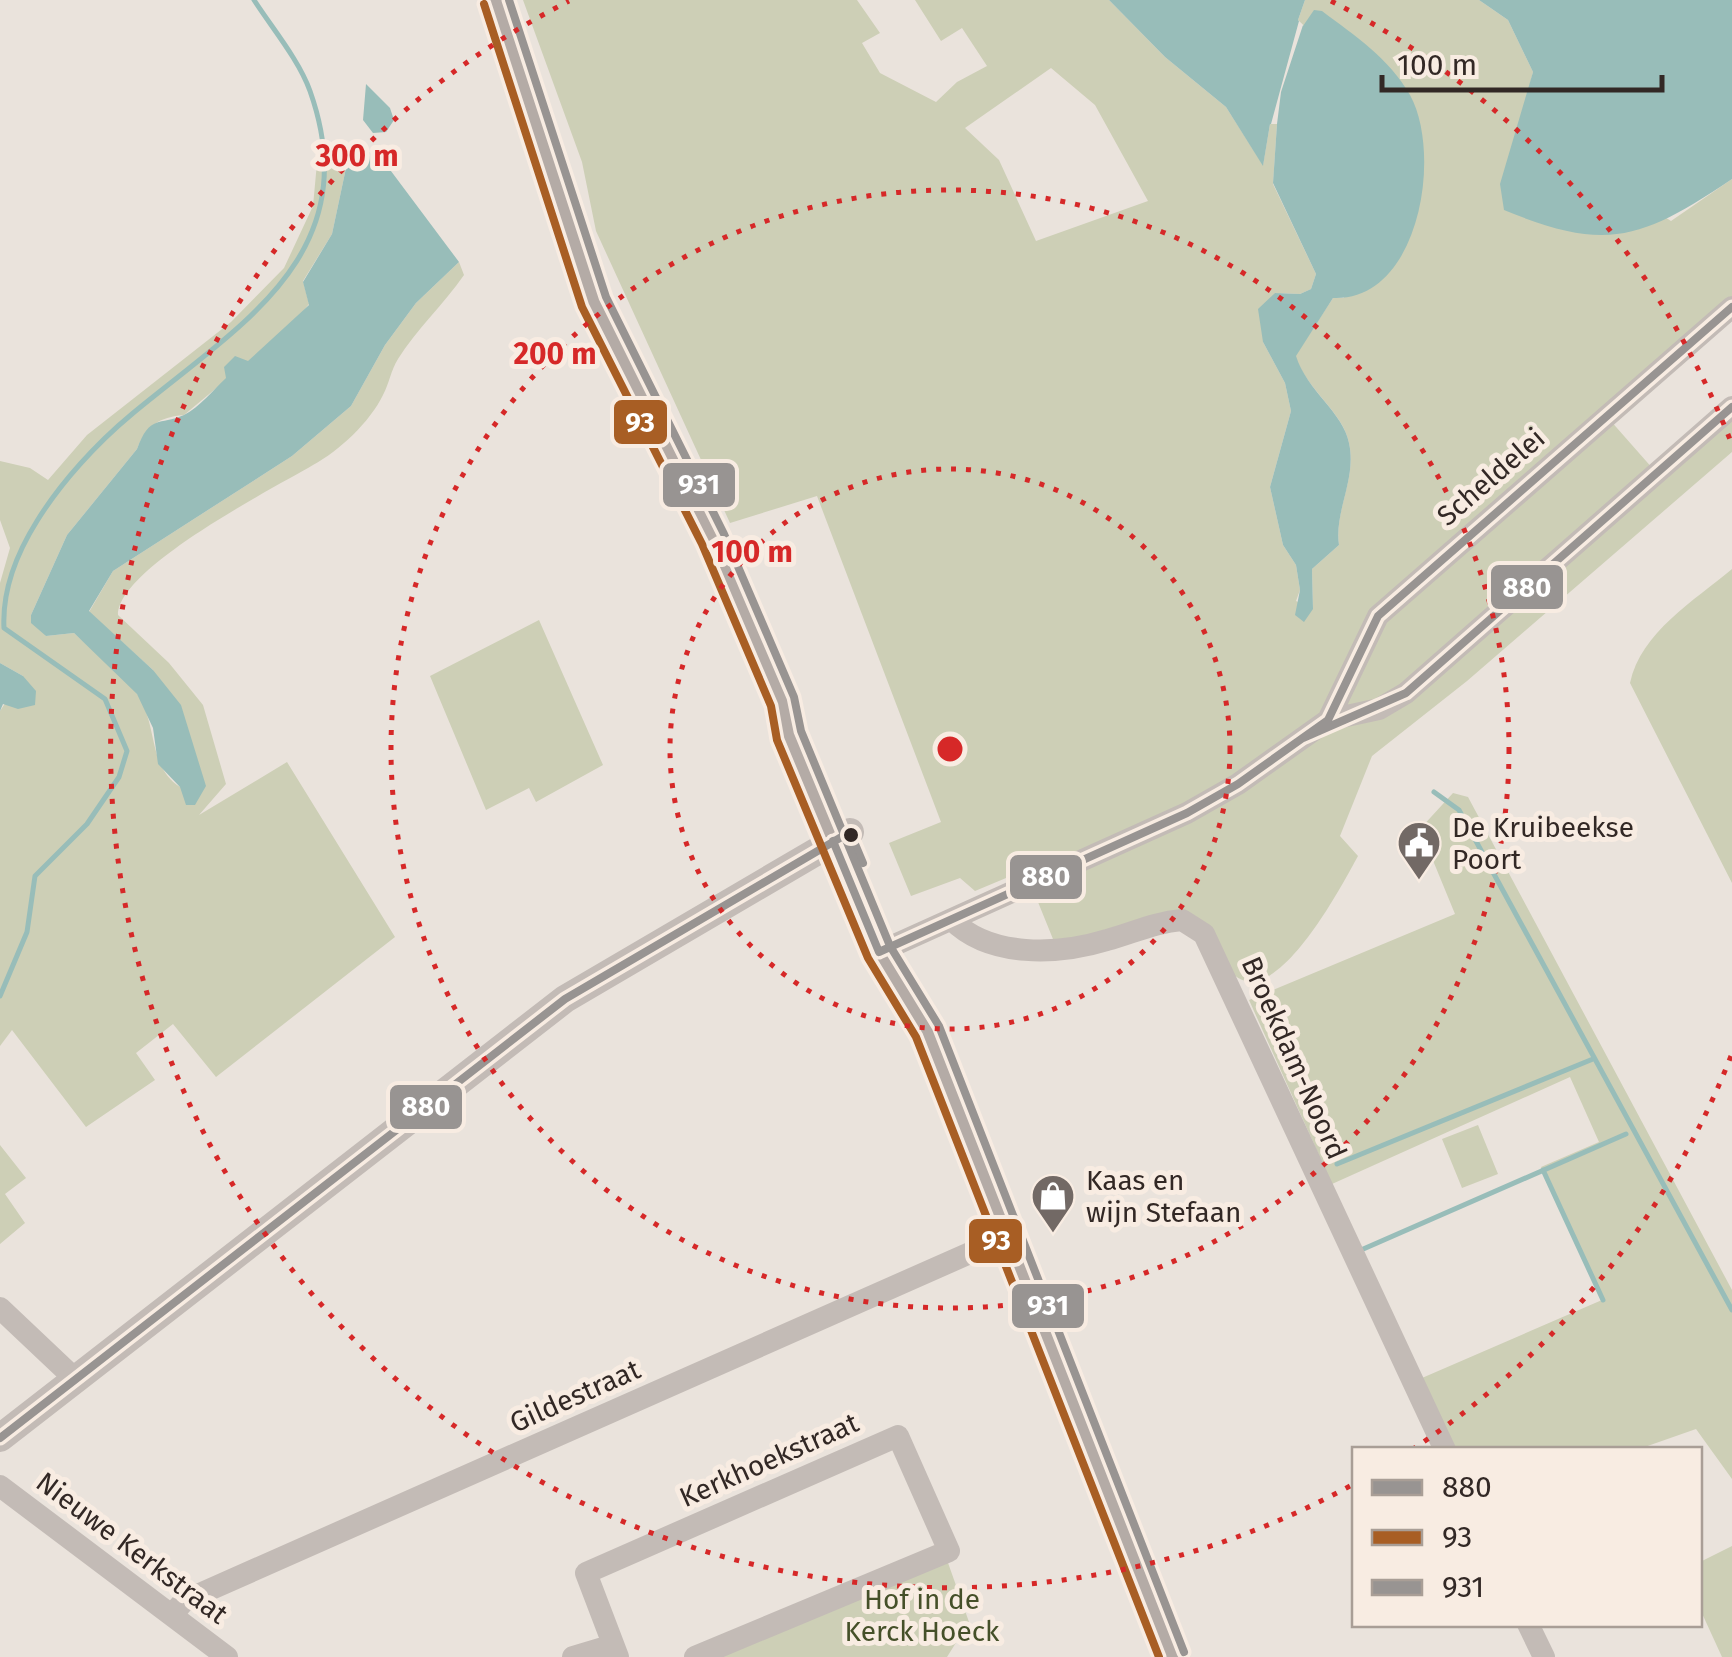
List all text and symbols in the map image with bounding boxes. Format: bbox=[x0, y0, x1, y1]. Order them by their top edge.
scale bar bbox=[1382, 30, 1662, 92]
text: 100 m bbox=[1397, 47, 1477, 83]
text: 300 m bbox=[314, 138, 399, 174]
text: 200 m bbox=[513, 336, 597, 372]
line badge: 93 bbox=[612, 398, 669, 446]
text: 93 bbox=[625, 406, 655, 439]
street label: Scheldelei bbox=[1431, 421, 1551, 533]
line badge: 931 bbox=[661, 461, 737, 509]
text: 931 bbox=[678, 468, 720, 501]
text: 100 m bbox=[711, 534, 793, 570]
line badge: 880 bbox=[1489, 563, 1565, 611]
text: 880 bbox=[1503, 571, 1551, 604]
centre of rings bbox=[932, 731, 968, 767]
place label: De Kruibeekse Poort bbox=[1452, 811, 1634, 876]
public building icon: De Kruibeekse Poort bbox=[1396, 820, 1442, 881]
unlabelled marker bbox=[841, 825, 861, 845]
line badge: 880 bbox=[1008, 853, 1084, 901]
text: 880 bbox=[1022, 860, 1070, 893]
street label: Broekdam-Noord bbox=[1234, 951, 1354, 1165]
line badge: 880 bbox=[388, 1083, 464, 1131]
text: 880 bbox=[402, 1090, 450, 1123]
place label: Kaas en wijn Stefaan bbox=[1086, 1164, 1241, 1229]
shop icon: Kaas en wijn Stefaan bbox=[1030, 1173, 1076, 1234]
line badge: 93 bbox=[967, 1217, 1024, 1265]
text: 93 bbox=[981, 1224, 1011, 1257]
line badge: 931 bbox=[1010, 1282, 1086, 1330]
text: 931 bbox=[1027, 1289, 1069, 1322]
street label: Gildestraat bbox=[505, 1352, 646, 1439]
street label: Kerkhoekstraat bbox=[675, 1405, 864, 1514]
legend bbox=[1352, 1447, 1702, 1627]
street label: Nieuwe Kerkstraat bbox=[30, 1465, 235, 1631]
text: 880 bbox=[1442, 1469, 1492, 1505]
text: 93 bbox=[1442, 1519, 1472, 1555]
text: 931 bbox=[1442, 1569, 1484, 1605]
park label: Hof in de Kerck Hoeck bbox=[845, 1583, 1000, 1648]

